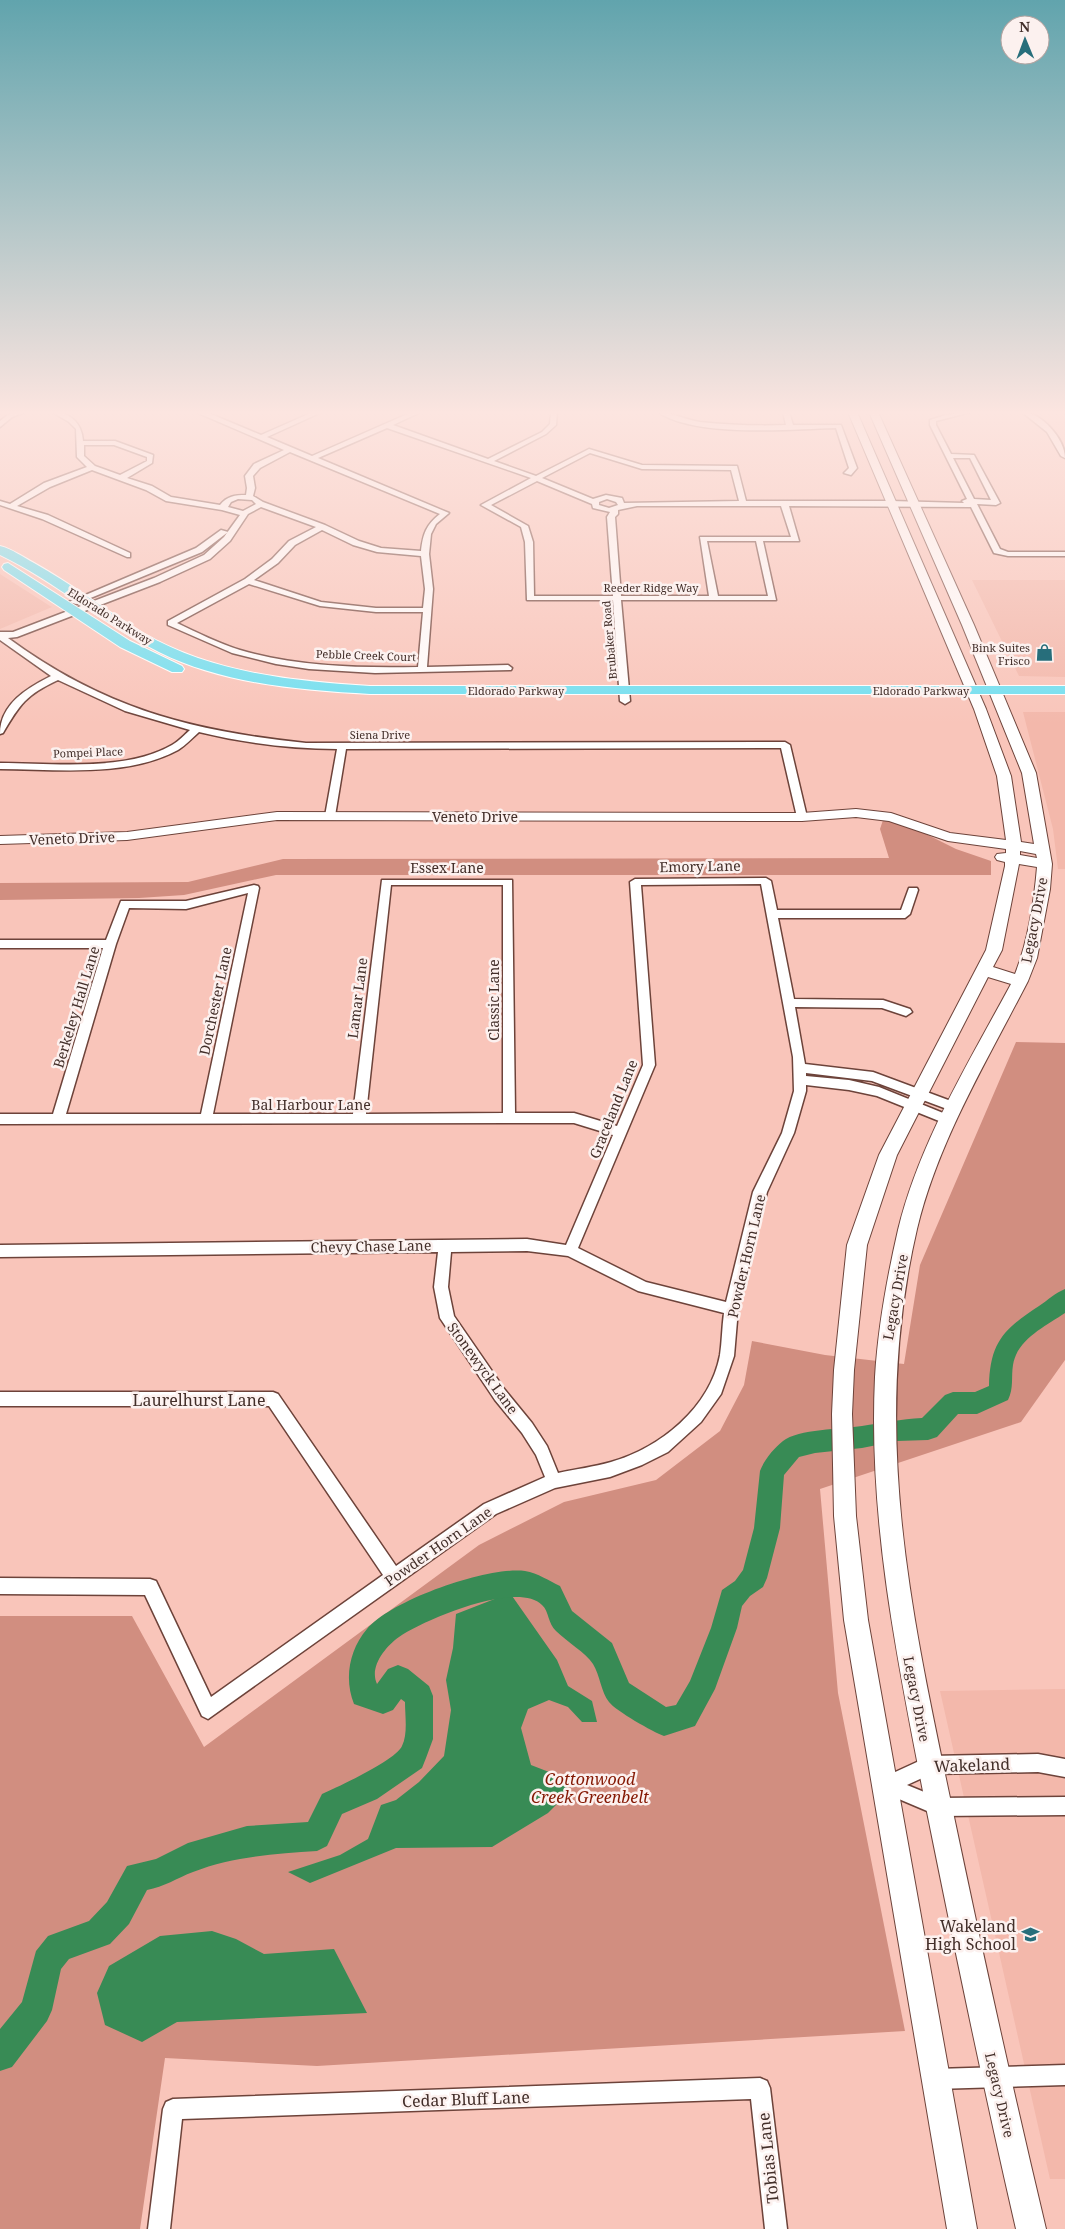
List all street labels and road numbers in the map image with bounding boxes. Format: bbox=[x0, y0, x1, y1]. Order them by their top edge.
street label: Reeder Ridge Way bbox=[604, 580, 699, 595]
street label: Eldorado Parkway bbox=[65, 584, 156, 648]
street label: Brubaker Road bbox=[598, 600, 620, 680]
street label: Pebble Creek Court bbox=[316, 646, 417, 664]
street label: Eldorado Parkway bbox=[468, 683, 565, 698]
street label: Eldorado Parkway bbox=[873, 683, 970, 698]
street label: Siena Drive bbox=[350, 727, 410, 742]
street label: Pompei Place bbox=[53, 743, 123, 761]
street label: Veneto Drive bbox=[432, 807, 518, 826]
street label: Veneto Drive bbox=[29, 827, 115, 849]
street label: Emory Lane bbox=[659, 856, 741, 876]
street label: Essex Lane bbox=[410, 858, 484, 877]
street label: Legacy Drive bbox=[1016, 876, 1052, 964]
street label: Berkeley Hall Lane bbox=[48, 944, 104, 1070]
street label: Dorchester Lane bbox=[194, 945, 236, 1057]
street label: Lamar Lane bbox=[343, 957, 371, 1039]
street label: Classic Lane bbox=[484, 959, 503, 1041]
street label: Graceland Lane bbox=[584, 1057, 642, 1161]
street label: Bal Harbour Lane bbox=[251, 1095, 371, 1114]
street label: Powder Horn Lane bbox=[723, 1192, 769, 1320]
street label: Chevy Chase Lane bbox=[311, 1235, 431, 1257]
street label: Legacy Drive bbox=[878, 1253, 912, 1341]
street label: Stonewyck Lane bbox=[443, 1318, 523, 1418]
street label: Laurelhurst Lane bbox=[133, 1389, 265, 1411]
street label: Powder Horn Lane bbox=[381, 1502, 495, 1590]
street label: Legacy Drive bbox=[899, 1655, 935, 1743]
street label: Wakeland bbox=[933, 1753, 1011, 1777]
street label: Legacy Drive bbox=[981, 2051, 1019, 2139]
street label: Cedar Bluff Lane bbox=[402, 2086, 530, 2112]
street label: Tobias Lane bbox=[752, 2111, 784, 2205]

